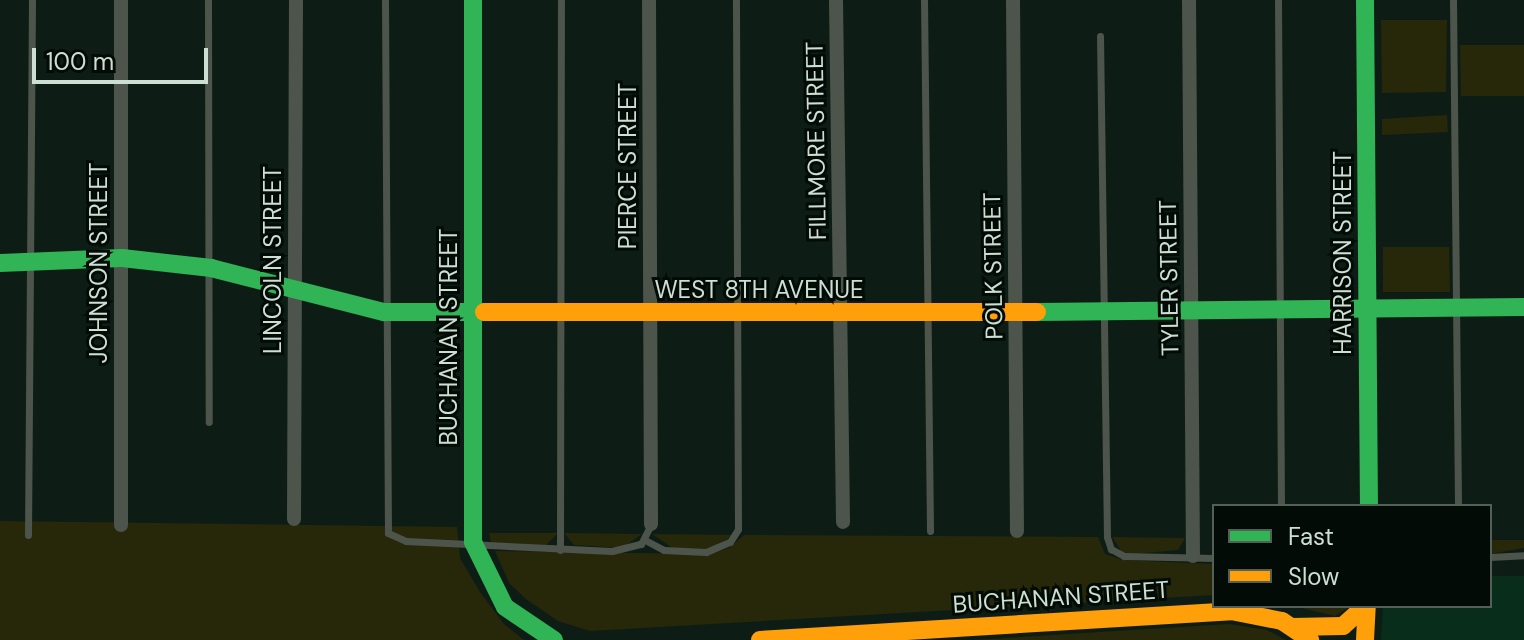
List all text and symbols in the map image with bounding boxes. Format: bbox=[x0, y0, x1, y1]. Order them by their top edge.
scale bar bbox=[36, 32, 212, 82]
street label: FILLMORE STREET bbox=[800, 41, 832, 241]
text: 100 m bbox=[46, 46, 114, 77]
street label: PIERCE STREET bbox=[614, 83, 642, 249]
street label: HARRISON STREET bbox=[1329, 151, 1357, 355]
street label: JOHNSON STREET bbox=[85, 163, 113, 363]
street label: LINCOLN STREET bbox=[259, 166, 287, 354]
street label: POLK STREET bbox=[977, 192, 1009, 340]
street label: TYLER STREET bbox=[1153, 200, 1185, 356]
street label: BUCHANAN STREET bbox=[435, 229, 463, 445]
street label: WEST 8TH AVENUE bbox=[654, 276, 864, 304]
legend bbox=[1212, 504, 1492, 608]
text: Fast bbox=[1288, 521, 1334, 552]
text: Slow bbox=[1288, 561, 1339, 592]
street label: BUCHANAN STREET bbox=[952, 575, 1170, 619]

